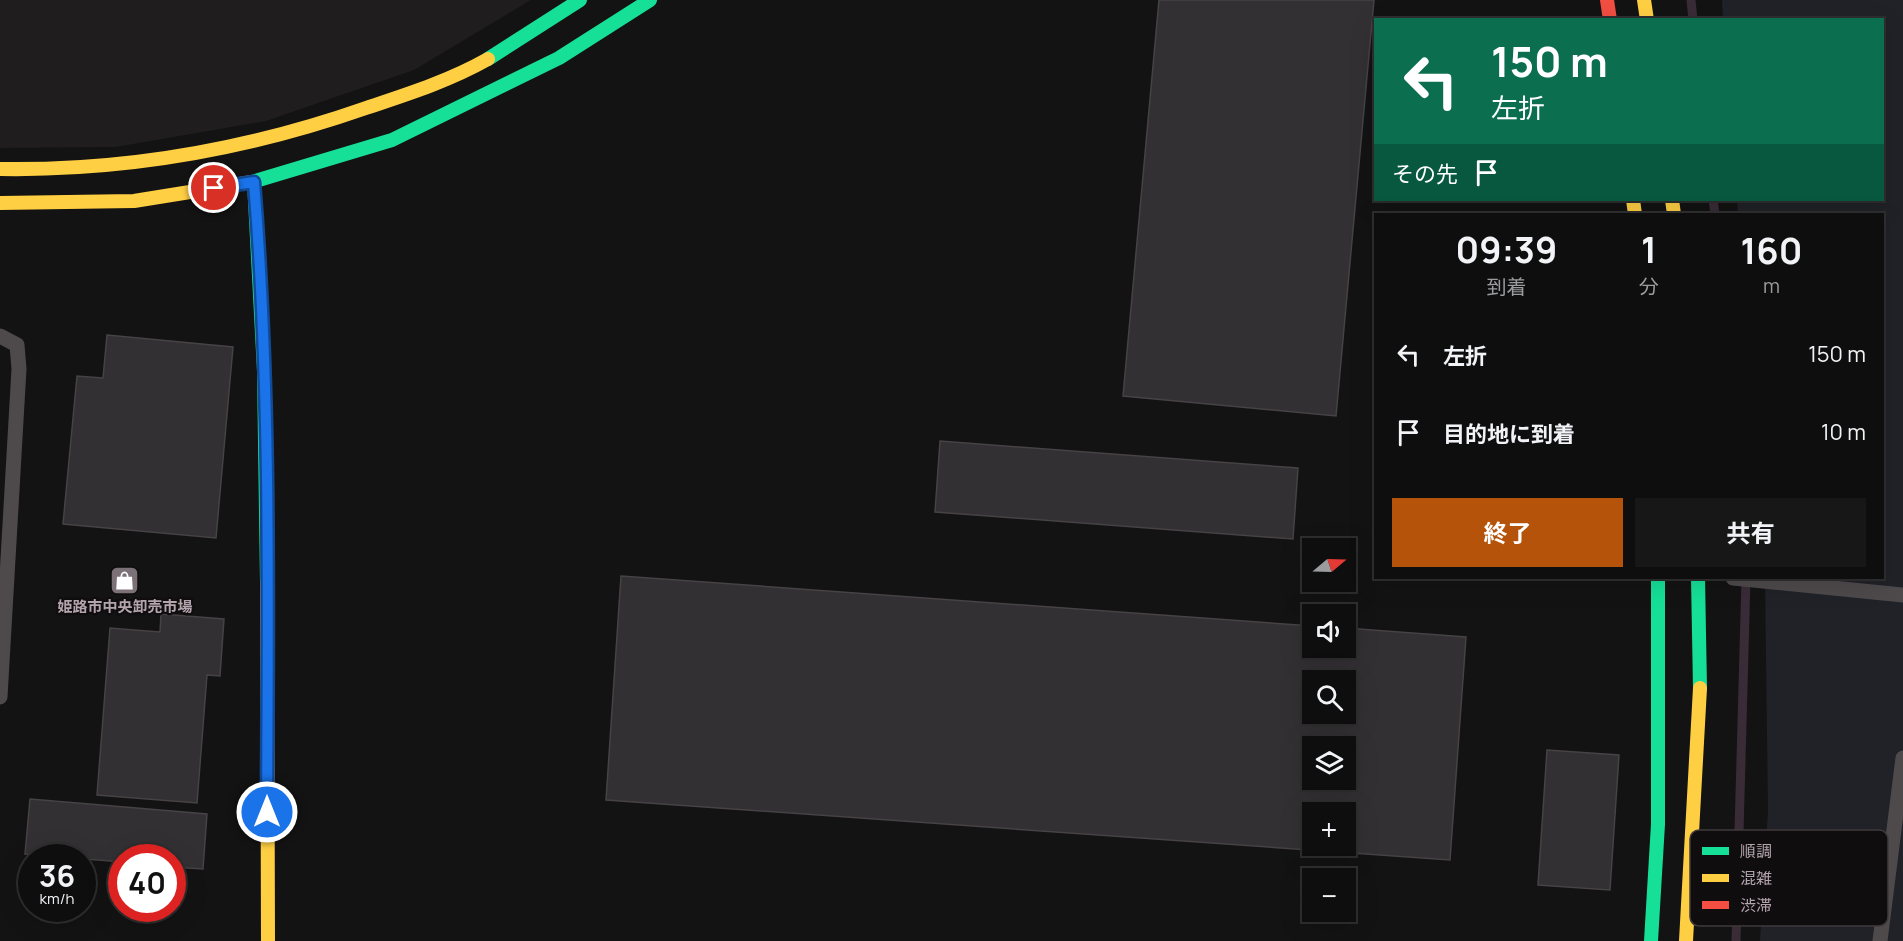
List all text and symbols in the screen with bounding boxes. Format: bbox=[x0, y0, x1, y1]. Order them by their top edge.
text: 150 m bbox=[1491, 32, 1608, 90]
icon: left bbox=[1392, 42, 1470, 120]
text: 左折 bbox=[1491, 89, 1545, 126]
icon: arrive bbox=[1470, 156, 1503, 189]
text: その先 bbox=[1392, 159, 1458, 189]
pin bbox=[188, 162, 239, 213]
icon: arrive bbox=[197, 171, 230, 204]
text: 09:39 bbox=[1456, 225, 1557, 274]
text: 1 bbox=[1641, 225, 1657, 274]
text: 160 bbox=[1741, 226, 1802, 275]
text: m bbox=[1763, 272, 1780, 299]
text: 到着 bbox=[1486, 273, 1526, 300]
text: 分 bbox=[1639, 273, 1659, 300]
icon: left bbox=[1392, 338, 1425, 371]
text: 150 m bbox=[1808, 339, 1866, 369]
text: 左折 bbox=[1443, 341, 1487, 371]
icon: arrive bbox=[1392, 416, 1425, 449]
text: 10 m bbox=[1821, 417, 1866, 447]
text: 目的地に到着 bbox=[1443, 419, 1575, 449]
button: 終了 bbox=[1392, 498, 1623, 567]
button: 共有 bbox=[1635, 498, 1866, 567]
north arrow bbox=[1302, 538, 1356, 592]
map controls bbox=[1302, 538, 1356, 922]
shop icon: 姫路市中央卸売市場 bbox=[109, 564, 141, 596]
place label: 姫路市中央卸売市場 bbox=[57, 596, 193, 617]
button: sound bbox=[1302, 604, 1356, 658]
button: search bbox=[1302, 670, 1356, 724]
button: layers bbox=[1302, 736, 1356, 790]
position arrow bbox=[235, 780, 299, 844]
button: + bbox=[1302, 802, 1356, 856]
legend bbox=[1690, 830, 1888, 926]
text: 順調 bbox=[1740, 840, 1772, 862]
speed limit sign: 40 bbox=[108, 844, 186, 922]
text: 36 bbox=[39, 855, 75, 896]
text: 混雑 bbox=[1740, 867, 1772, 889]
button: − bbox=[1302, 868, 1356, 922]
text: km/h bbox=[40, 888, 74, 909]
text: 渋滞 bbox=[1740, 894, 1772, 916]

